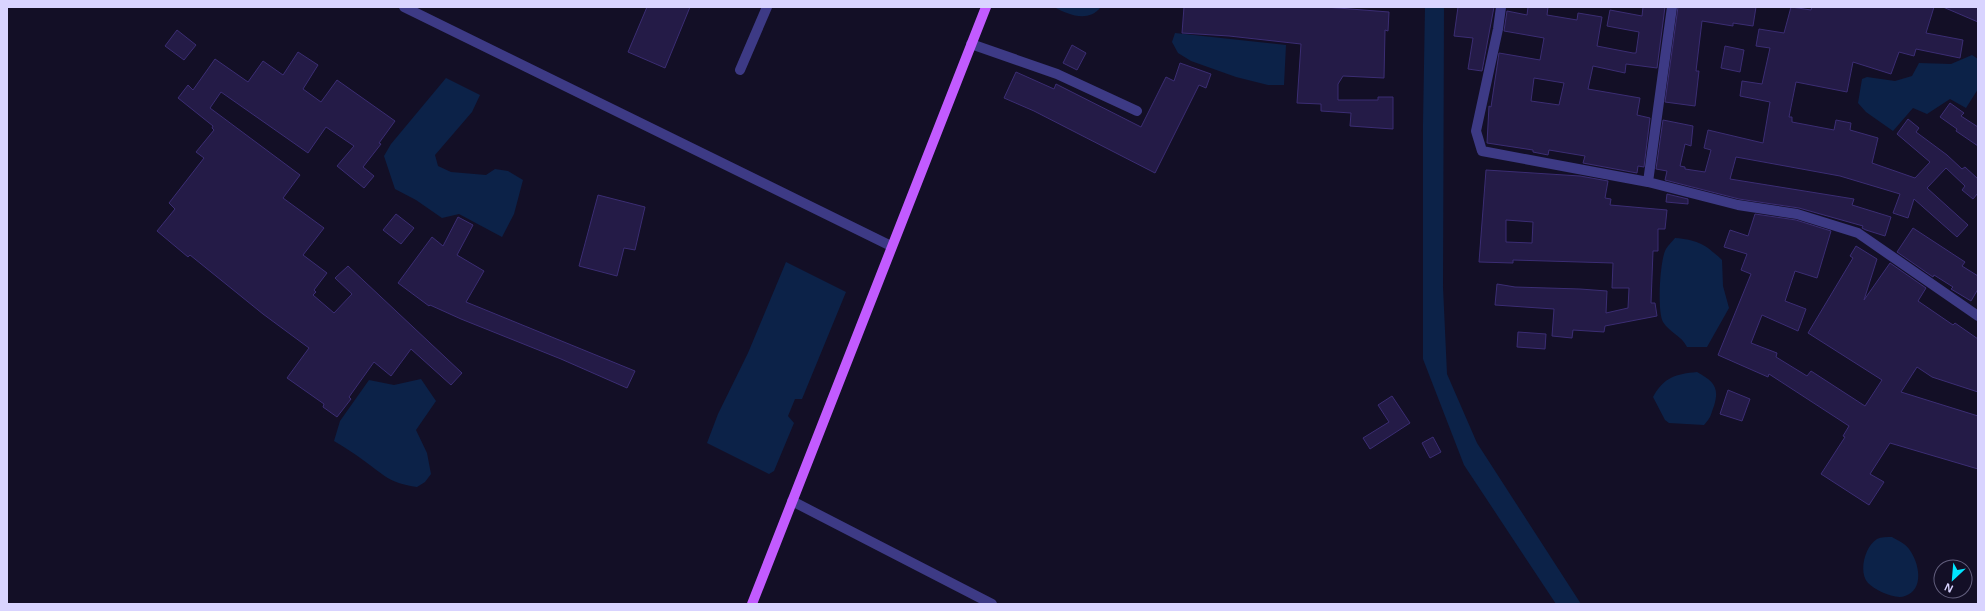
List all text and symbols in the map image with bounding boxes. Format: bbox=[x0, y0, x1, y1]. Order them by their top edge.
north arrow bbox=[1933, 559, 1973, 599]
text: N bbox=[1942, 581, 1955, 595]

